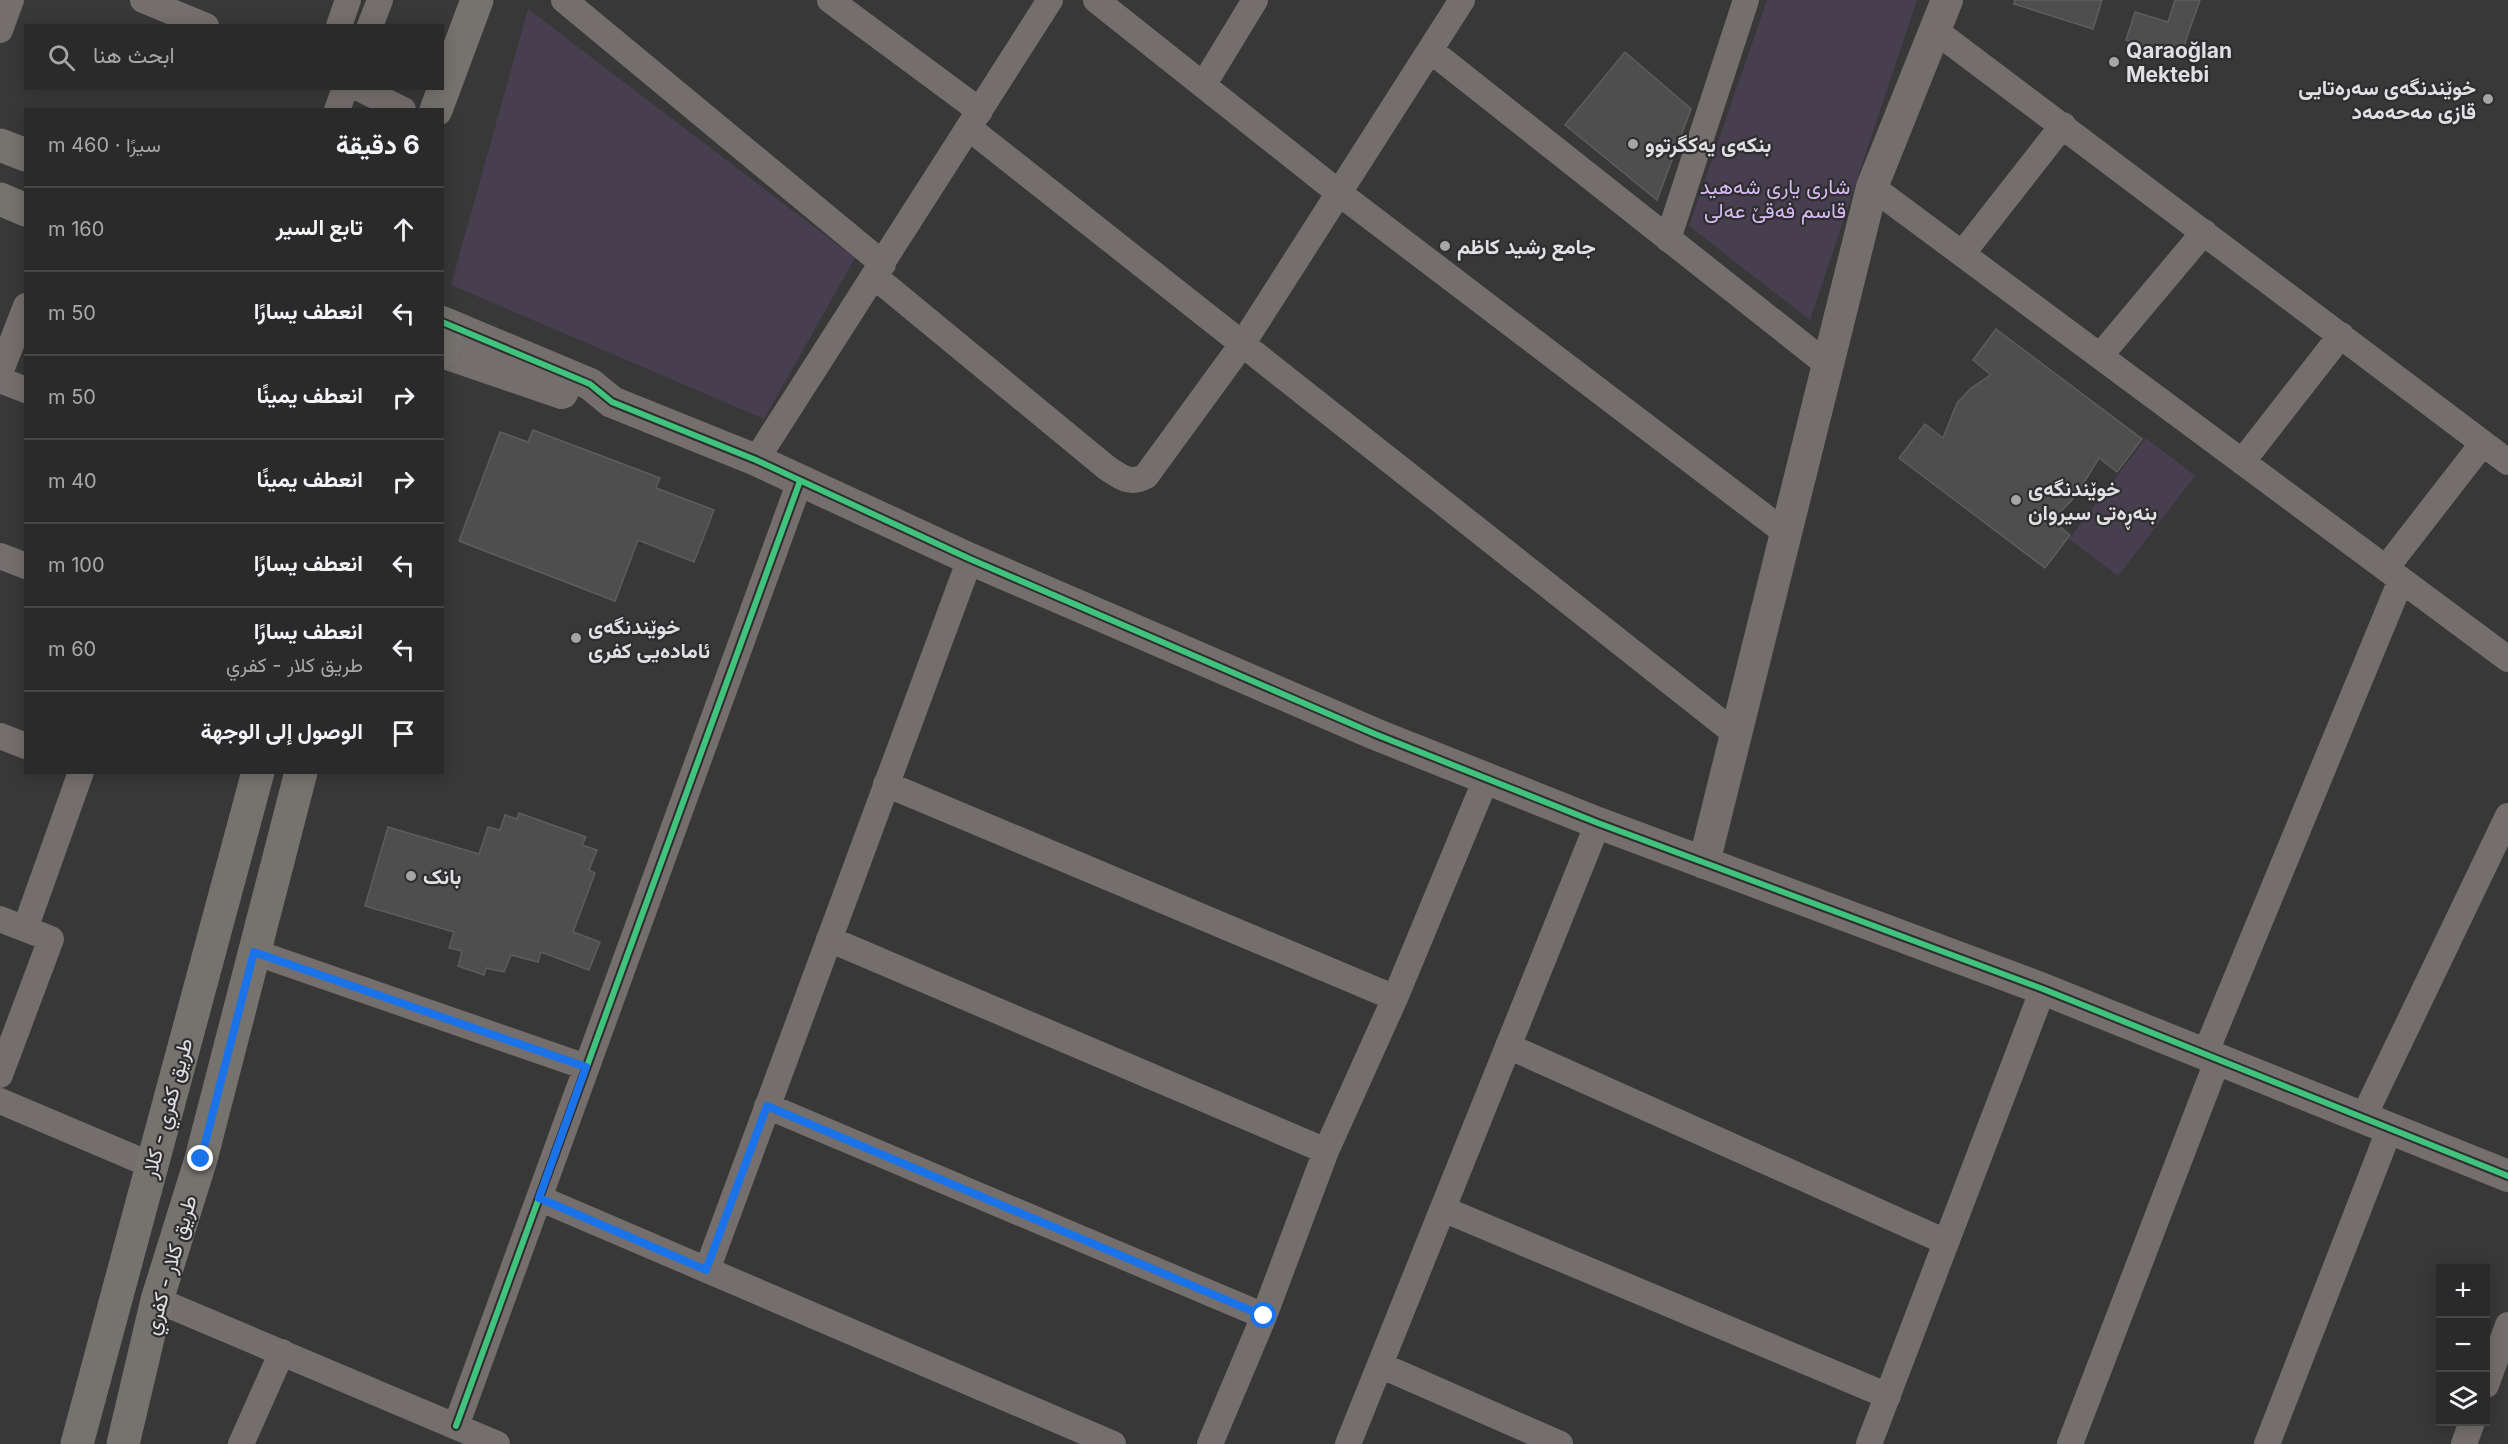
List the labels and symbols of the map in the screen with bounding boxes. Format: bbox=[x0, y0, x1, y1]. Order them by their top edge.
place label: Qaraoğlan Mektebi bbox=[2126, 38, 2232, 87]
marker: Qaraoğlan Mektebi bbox=[2107, 55, 2121, 69]
place label: خوێندنگەی سەرەتایی قازی مەحەمەد bbox=[2298, 75, 2476, 125]
marker: خوێندنگەی سەرەتایی قازی مەحەمەد bbox=[2481, 92, 2495, 106]
place label: بنکەی یەکگرتوو bbox=[1645, 132, 1771, 158]
marker: بنکەی یەکگرتوو bbox=[1626, 137, 1640, 151]
park label: شاری یاری شەهید قاسم فەقێ عەلی bbox=[1700, 174, 1850, 225]
place label: جامع رشيد كاظم bbox=[1457, 234, 1596, 261]
marker: جامع رشيد كاظم bbox=[1438, 239, 1452, 253]
place label: خوێندنگەی بنەڕەتی سیروان bbox=[2028, 476, 2157, 530]
marker: خوێندنگەی بنەڕەتی سیروان bbox=[2009, 493, 2023, 507]
place label: خوێندنگەی ئامادەیی کفری bbox=[588, 614, 710, 664]
marker: خوێندنگەی ئامادەیی کفری bbox=[569, 631, 583, 645]
place label: بانک bbox=[423, 864, 461, 889]
marker: بانک bbox=[404, 869, 418, 883]
street label: طريق كفري - كلار bbox=[136, 1035, 203, 1183]
route end bbox=[187, 1145, 213, 1171]
street label: طريق كلار - كفري bbox=[138, 1192, 207, 1339]
route start bbox=[1250, 1302, 1276, 1328]

